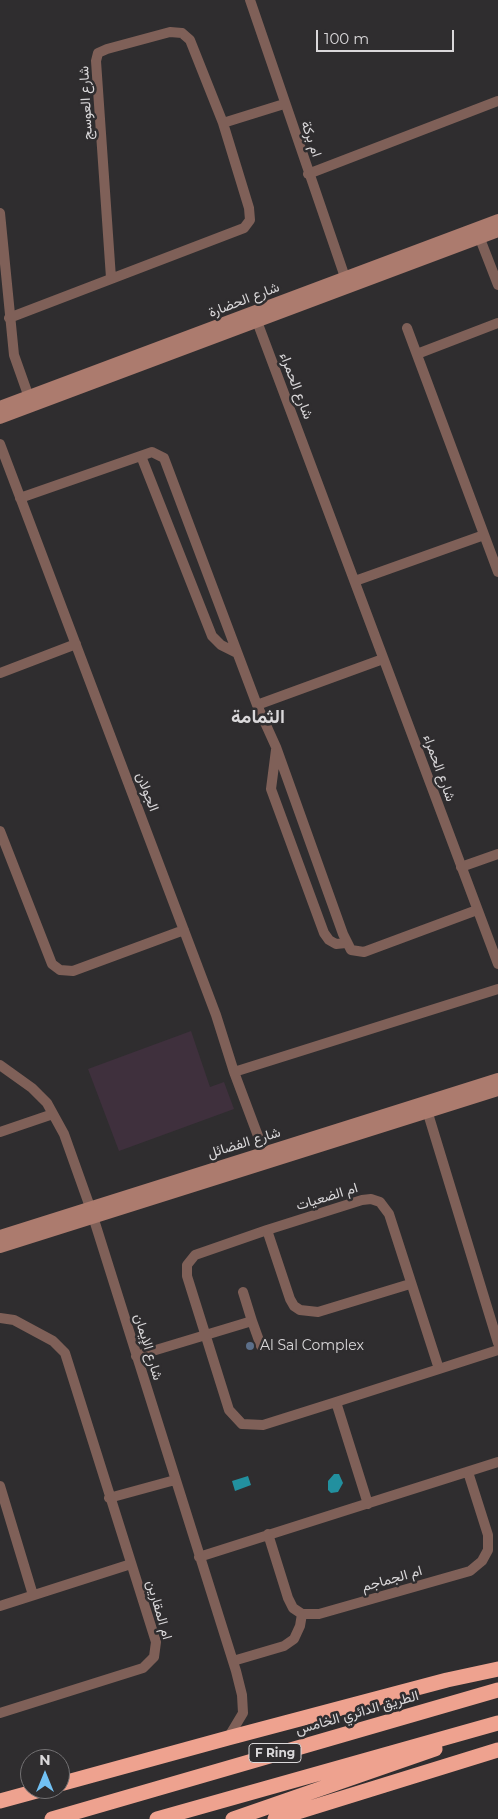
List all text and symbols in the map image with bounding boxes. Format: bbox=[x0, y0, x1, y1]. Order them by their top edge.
scale bar bbox=[318, 20, 456, 52]
text: 100 m bbox=[324, 29, 369, 48]
street label: شارع العوسج bbox=[76, 66, 96, 140]
street label: ام بركة bbox=[297, 119, 325, 159]
street label: شارع الحضارة bbox=[206, 279, 282, 321]
street label: شارع الحمراء bbox=[276, 350, 316, 422]
district label: الثمامة bbox=[231, 706, 285, 728]
street label: شارع الحمراء bbox=[419, 732, 459, 804]
street label: الجولان bbox=[132, 770, 162, 814]
street label: شارع الفضائل bbox=[205, 1124, 283, 1162]
street label: ام الضعيات bbox=[294, 1180, 360, 1214]
street label: شارع الإيمان bbox=[130, 1312, 166, 1382]
place label: Al Sal Complex bbox=[260, 1338, 364, 1354]
marker: Al Sal Complex bbox=[244, 1340, 256, 1352]
street label: ام الجماجم bbox=[360, 1562, 424, 1596]
street label: ام المقارين bbox=[143, 1578, 175, 1642]
street label: الطريق الدائري الخامس bbox=[293, 1687, 421, 1739]
road number: F Ring bbox=[249, 1744, 301, 1762]
north arrow bbox=[20, 1749, 70, 1799]
text: N bbox=[39, 1751, 51, 1769]

